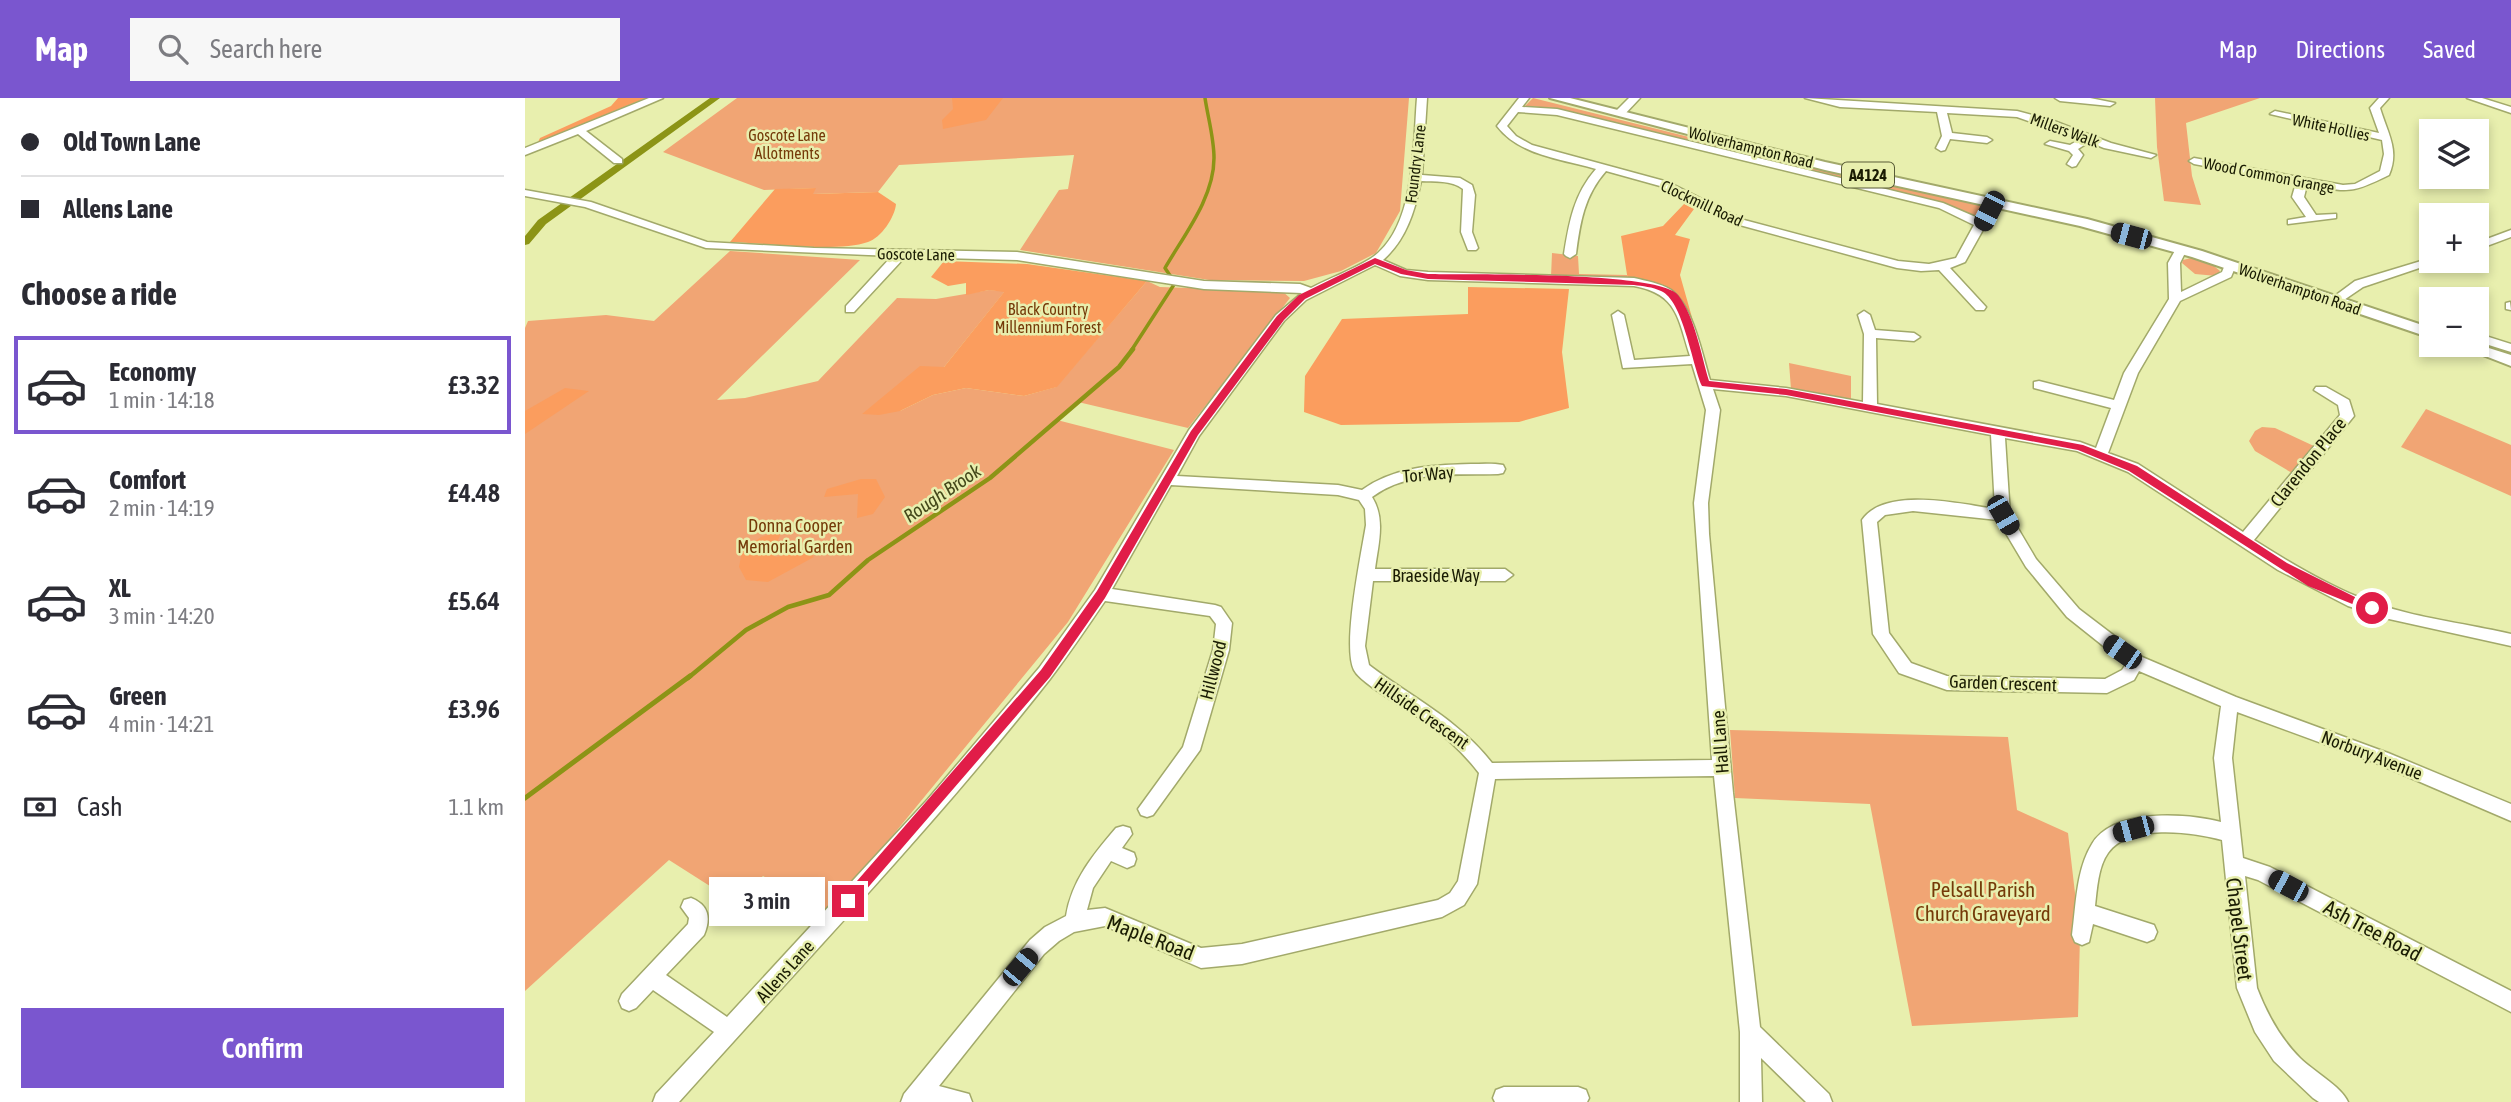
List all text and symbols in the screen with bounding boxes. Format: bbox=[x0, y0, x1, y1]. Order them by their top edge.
search box bbox=[130, 18, 620, 81]
text: Map bbox=[35, 30, 88, 68]
icon: search bbox=[154, 30, 192, 68]
text: Search here bbox=[210, 34, 322, 64]
text: Map bbox=[2219, 36, 2257, 63]
text: Directions bbox=[2295, 36, 2385, 63]
text: Saved bbox=[2423, 36, 2476, 63]
street label: Millers Walk bbox=[2028, 109, 2102, 151]
street label: White Hollies bbox=[2291, 110, 2372, 144]
map controls bbox=[2419, 119, 2489, 357]
button: layers bbox=[2419, 119, 2489, 189]
street label: Wolverhampton Road bbox=[1687, 123, 1815, 172]
street label: Foundry Lane bbox=[1401, 124, 1430, 204]
park label: Goscote Lane Allotments bbox=[748, 126, 826, 162]
text: Old Town Lane bbox=[63, 127, 201, 157]
street label: Wood Common Grange bbox=[2202, 153, 2336, 198]
road number: A4124 bbox=[1842, 162, 1894, 188]
street label: Clockmill Road bbox=[1658, 176, 1746, 230]
car bbox=[1971, 188, 2008, 234]
text: Allens Lane bbox=[63, 194, 173, 224]
button: + bbox=[2419, 203, 2489, 273]
car bbox=[2108, 220, 2155, 252]
street label: Goscote Lane bbox=[877, 244, 955, 264]
street label: Wolverhampton Road bbox=[2236, 260, 2363, 319]
text: Choose a ride bbox=[21, 275, 177, 312]
button: − bbox=[2419, 287, 2489, 357]
park label: Black Country Millennium Forest bbox=[995, 300, 1102, 336]
icon: car bbox=[25, 354, 88, 417]
text: Economy bbox=[109, 357, 196, 387]
text: £3.32 bbox=[448, 370, 500, 400]
text: 1 min · 14:18 bbox=[109, 387, 215, 413]
street label: Clarendon Place bbox=[2266, 413, 2350, 511]
water label: Rough Brook bbox=[899, 459, 985, 527]
street label: Tor Way bbox=[1402, 461, 1454, 487]
icon: car bbox=[25, 462, 88, 525]
text: Comfort bbox=[109, 465, 186, 495]
text: £4.48 bbox=[448, 478, 500, 508]
car bbox=[1984, 492, 2023, 538]
text: 2 min · 14:19 bbox=[109, 495, 215, 521]
park label: Donna Cooper Memorial Garden bbox=[737, 515, 853, 557]
street label: Braeside Way bbox=[1392, 565, 1480, 586]
icon: car bbox=[25, 570, 88, 633]
text: XL bbox=[109, 573, 131, 603]
text: £5.64 bbox=[448, 586, 500, 616]
route start bbox=[2356, 592, 2388, 624]
text: 3 min · 14:20 bbox=[109, 603, 215, 629]
car bbox=[2099, 631, 2146, 673]
street label: Hillwood bbox=[1196, 638, 1230, 702]
street label: Garden Crescent bbox=[1949, 671, 2057, 695]
street label: Hillside Crescent bbox=[1371, 673, 1473, 753]
icon: car bbox=[25, 678, 88, 741]
text: Green bbox=[109, 681, 167, 711]
text: £3.96 bbox=[448, 694, 500, 724]
street label: Hall Lane bbox=[1707, 710, 1733, 774]
text: 4 min · 14:21 bbox=[109, 711, 215, 737]
street label: Norbury Avenue bbox=[2318, 726, 2426, 784]
icon: cash bbox=[21, 788, 59, 826]
text: Cash bbox=[77, 792, 123, 822]
text: 1.1 km bbox=[448, 794, 504, 820]
car bbox=[2110, 813, 2157, 845]
car bbox=[2265, 867, 2312, 905]
callout: 3 min bbox=[708, 876, 823, 926]
street label: Chapel Street bbox=[2222, 876, 2258, 982]
park label: Pelsall Parish Church Graveyard bbox=[1915, 877, 2051, 925]
route end bbox=[832, 885, 864, 917]
text: 3 min bbox=[744, 888, 790, 914]
street label: Ash Tree Road bbox=[2320, 894, 2426, 966]
street label: Maple Road bbox=[1104, 909, 1198, 965]
street label: Allens Lane bbox=[752, 936, 818, 1006]
car bbox=[999, 944, 1042, 990]
button: Confirm bbox=[21, 1008, 504, 1088]

